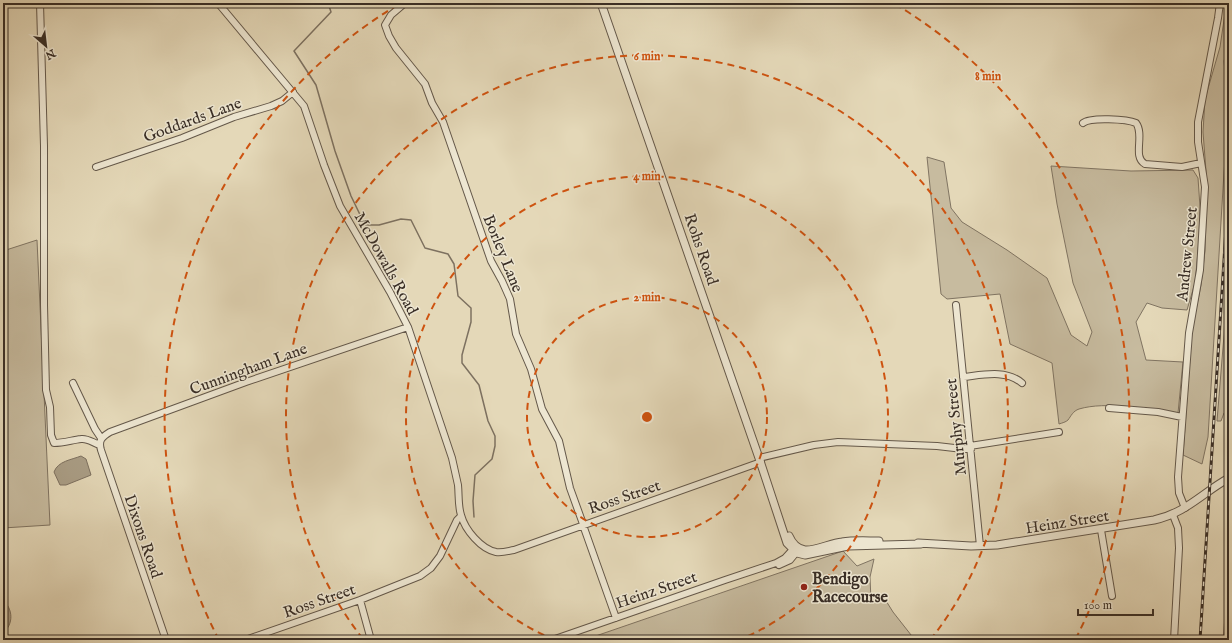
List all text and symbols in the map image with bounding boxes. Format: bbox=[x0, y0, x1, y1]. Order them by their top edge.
north arrow bbox=[26, 26, 66, 66]
text: N bbox=[42, 45, 59, 63]
text: 6 min bbox=[634, 49, 661, 64]
text: 8 min bbox=[975, 69, 1002, 84]
street label: Goddards Lane bbox=[141, 94, 244, 148]
text: 4 min bbox=[633, 169, 661, 184]
street label: Andrew Street bbox=[1173, 206, 1203, 303]
street label: McDowalls Road bbox=[349, 209, 422, 319]
street label: Rohs Road bbox=[679, 211, 722, 289]
street label: Borley Lane bbox=[477, 212, 527, 296]
text: 2 min bbox=[633, 290, 661, 305]
street label: Cunningham Lane bbox=[187, 339, 310, 400]
street label: Murphy Street bbox=[942, 377, 972, 476]
centre of rings bbox=[640, 410, 654, 424]
street label: Ross Street bbox=[586, 476, 664, 520]
street label: Dixons Road bbox=[118, 492, 166, 582]
street label: Heinz Street bbox=[1024, 506, 1111, 539]
street label: Heinz Street bbox=[614, 568, 700, 614]
place label: Bendigo Racecourse bbox=[812, 570, 888, 608]
street label: Ross Street bbox=[281, 580, 359, 624]
marker: Bendigo Racecourse bbox=[799, 582, 809, 592]
scale bar bbox=[1078, 591, 1153, 617]
text: 100 m bbox=[1084, 598, 1112, 613]

